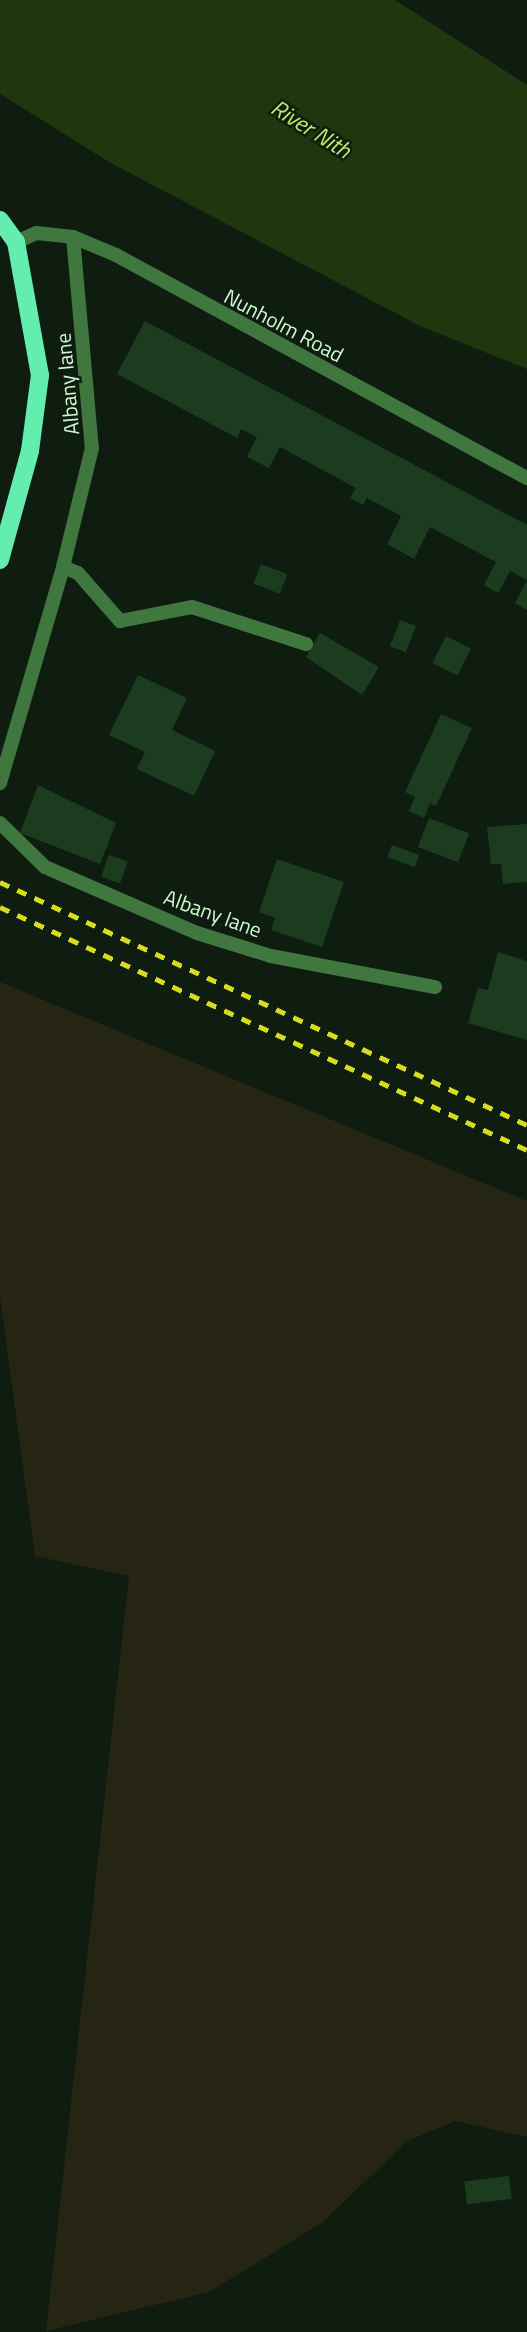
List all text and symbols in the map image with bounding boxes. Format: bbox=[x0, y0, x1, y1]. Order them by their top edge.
water label: River Nith bbox=[266, 94, 356, 164]
street label: Nunholm Road bbox=[220, 283, 348, 367]
street label: Albany lane bbox=[50, 332, 84, 436]
street label: Albany lane bbox=[161, 884, 265, 942]

